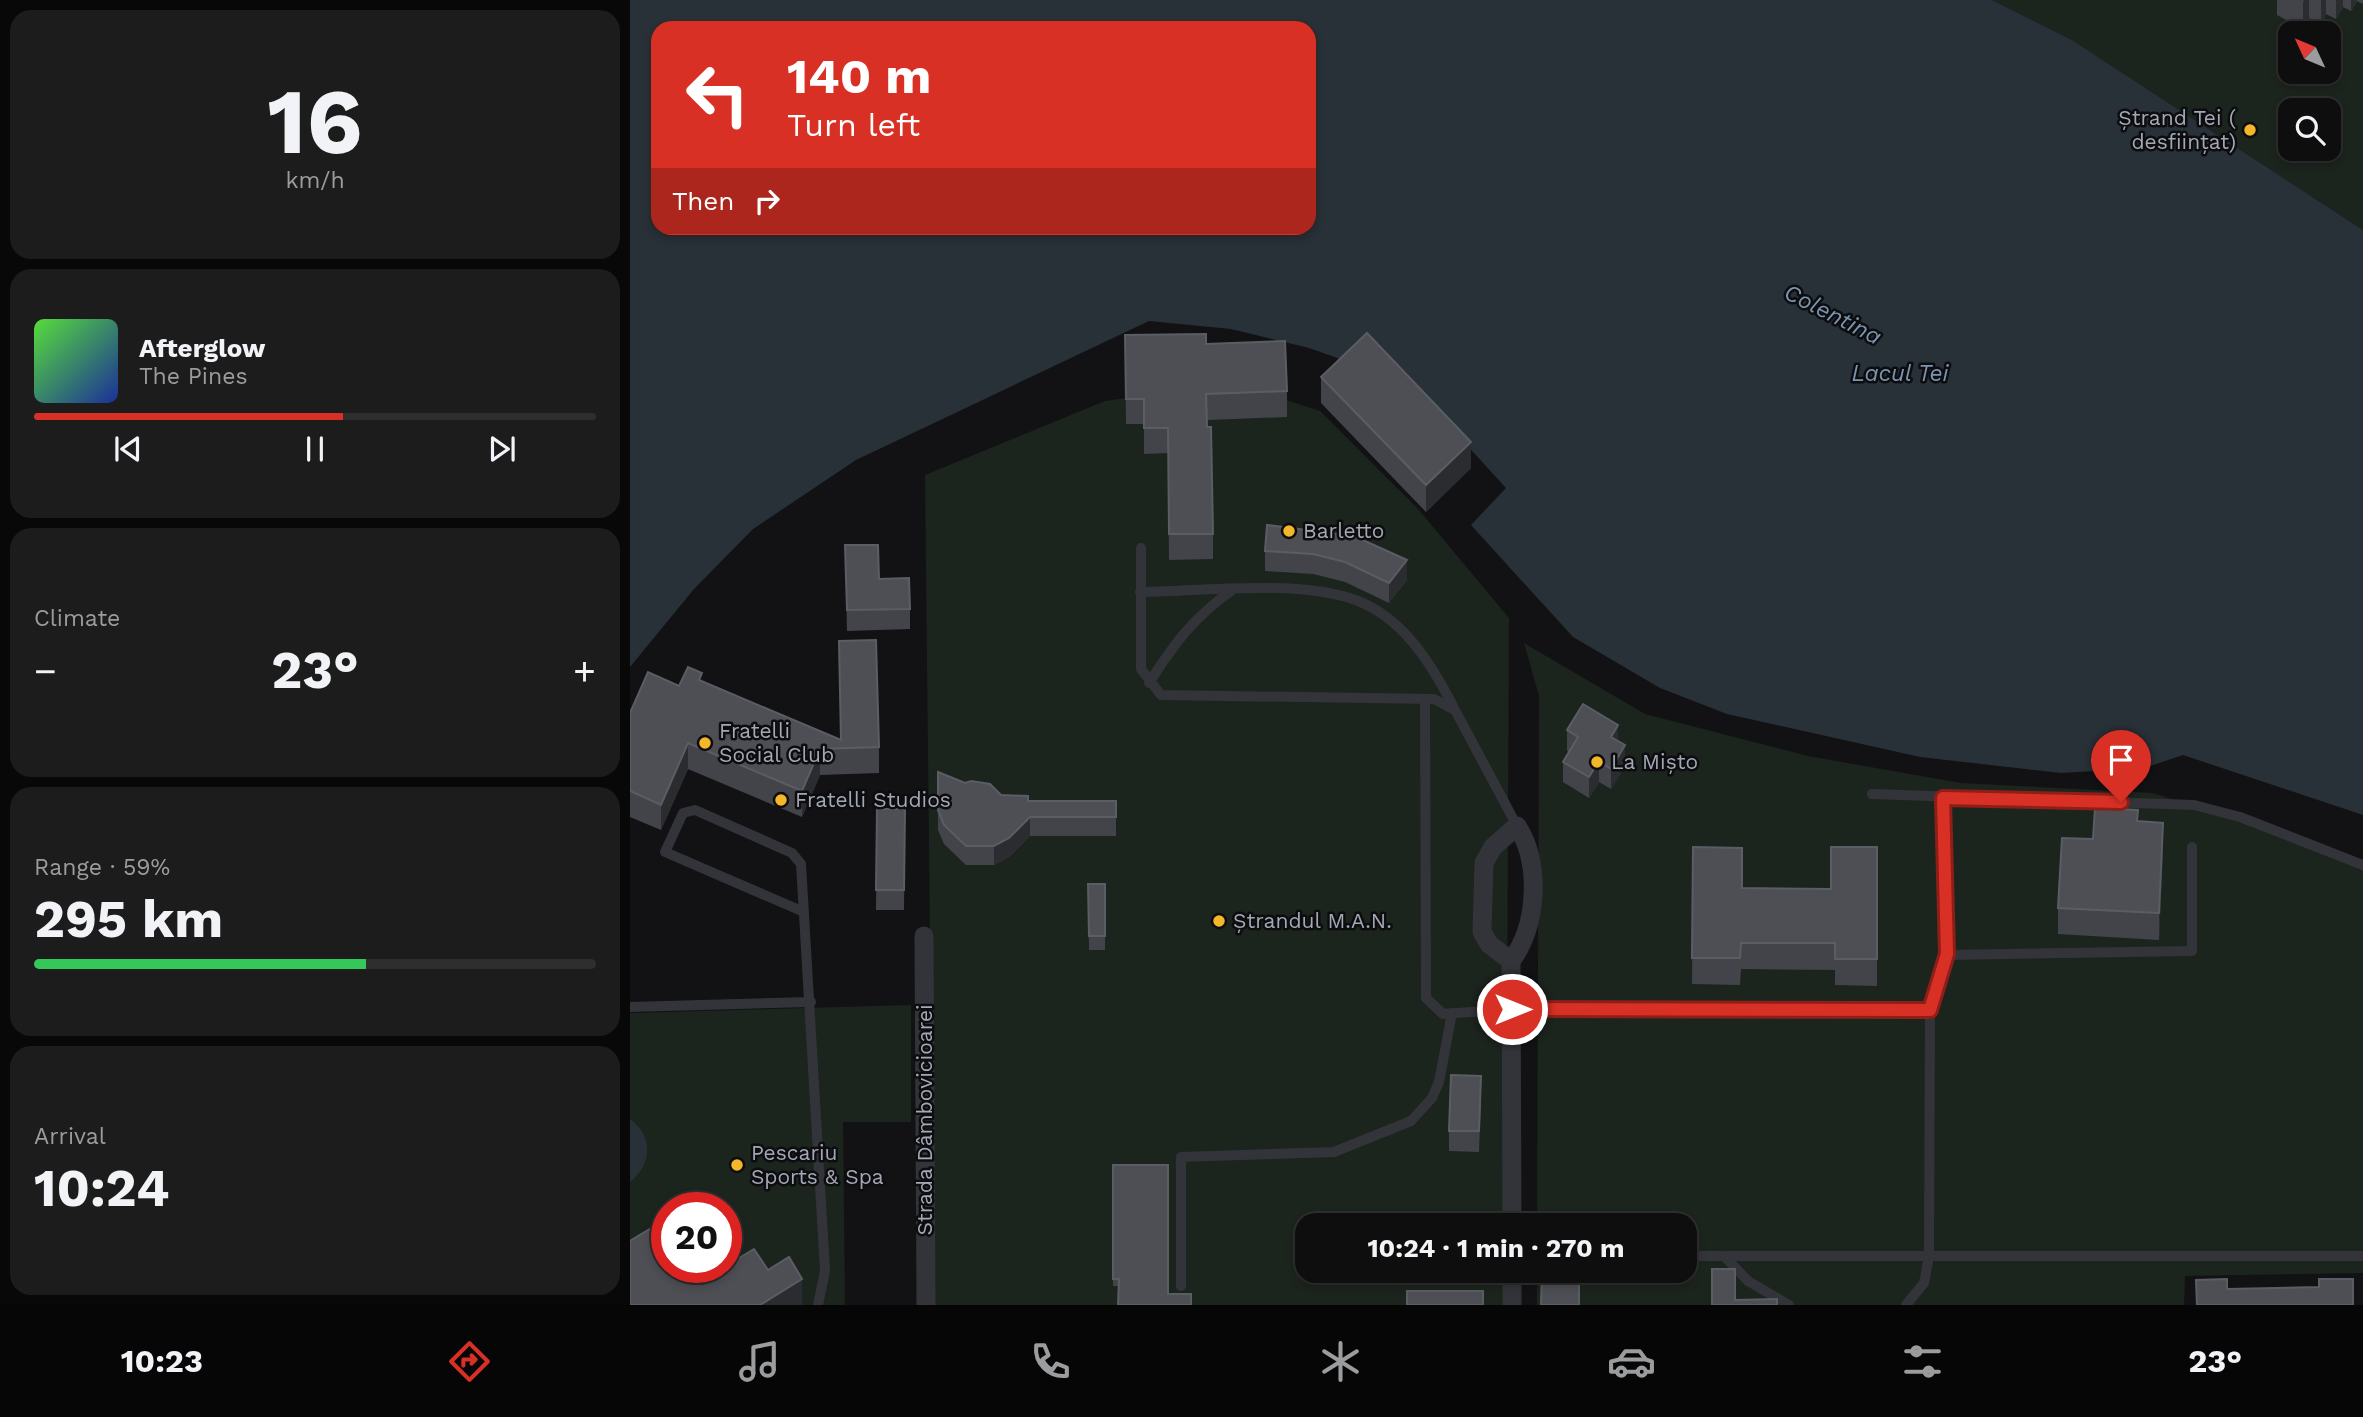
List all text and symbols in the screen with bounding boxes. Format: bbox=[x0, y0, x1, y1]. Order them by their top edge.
north arrow bbox=[2278, 21, 2342, 84]
map controls bbox=[2278, 21, 2341, 161]
text: 140 m bbox=[787, 47, 931, 105]
icon: left bbox=[672, 49, 763, 140]
text: 16 bbox=[267, 68, 363, 175]
button: search bbox=[2278, 98, 2341, 161]
place label: Ștrand Tei ( desființat) bbox=[2118, 105, 2236, 154]
text: Turn left bbox=[787, 106, 920, 144]
marker: Ștrand Tei ( desființat) bbox=[2242, 122, 2258, 138]
text: km/h bbox=[285, 167, 345, 194]
icon: right bbox=[748, 182, 786, 220]
text: Then bbox=[672, 186, 734, 216]
water label: Colentina bbox=[1780, 278, 1886, 350]
text: Afterglow bbox=[139, 333, 265, 363]
water label: Lacul Tei bbox=[1851, 360, 1950, 387]
text: The Pines bbox=[139, 363, 248, 390]
icon: previous bbox=[109, 430, 147, 468]
icon: pause bbox=[296, 430, 334, 468]
icon: next bbox=[483, 430, 521, 468]
place label: Barletto bbox=[1303, 518, 1384, 543]
marker: Barletto bbox=[1281, 523, 1297, 539]
text: Climate bbox=[34, 605, 120, 632]
text: 23° bbox=[271, 640, 359, 701]
text: − bbox=[34, 649, 57, 693]
text: + bbox=[573, 649, 596, 693]
place label: Fratelli Social Club bbox=[719, 718, 834, 767]
pin bbox=[2091, 730, 2151, 802]
marker: Fratelli Social Club bbox=[697, 735, 713, 751]
icon: arrive bbox=[2102, 741, 2140, 779]
place label: La Mișto bbox=[1611, 749, 1698, 774]
marker: La Mișto bbox=[1589, 754, 1605, 770]
place label: Fratelli Studios bbox=[795, 787, 951, 812]
marker: Fratelli Studios bbox=[773, 792, 789, 808]
text: Range · 59% bbox=[34, 854, 170, 881]
text: 295 km bbox=[34, 889, 223, 950]
place label: Ștrandul M.A.N. bbox=[1233, 908, 1392, 933]
marker: Ștrandul M.A.N. bbox=[1211, 913, 1227, 929]
position arrow bbox=[1475, 972, 1549, 1046]
street label: Strada Dâmbovicioarei bbox=[912, 1004, 937, 1236]
text: Arrival bbox=[34, 1123, 106, 1150]
place label: Pescariu Sports & Spa bbox=[751, 1140, 884, 1189]
marker: Pescariu Sports & Spa bbox=[729, 1157, 745, 1173]
text: 10:24 bbox=[34, 1158, 170, 1219]
speed limit sign: 20 bbox=[651, 1192, 742, 1283]
text: 10:24 · 1 min · 270 m bbox=[1367, 1233, 1625, 1263]
icon: directions bbox=[445, 1337, 494, 1386]
icon: music bbox=[735, 1337, 784, 1386]
icon: phone bbox=[1026, 1337, 1075, 1386]
icon: climate bbox=[1316, 1337, 1365, 1386]
icon: car bbox=[1607, 1337, 1656, 1386]
icon: filters bbox=[1898, 1337, 1947, 1386]
text: 10:23 bbox=[121, 1342, 203, 1380]
text: 23° bbox=[2188, 1342, 2242, 1380]

